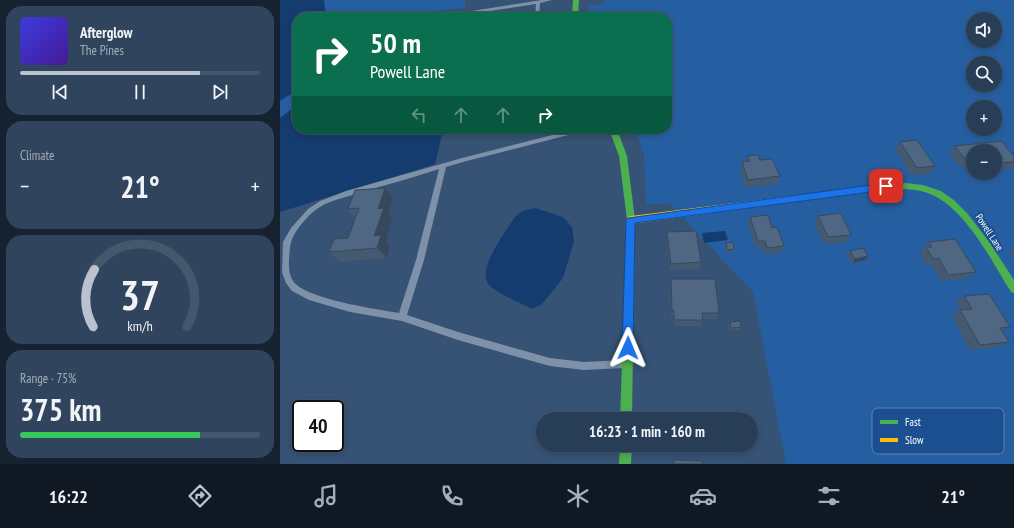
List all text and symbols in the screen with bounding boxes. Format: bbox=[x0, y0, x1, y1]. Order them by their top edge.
map controls bbox=[966, 12, 1002, 180]
button: sound bbox=[966, 12, 1002, 48]
text: Afterglow bbox=[80, 23, 132, 42]
text: 50 m bbox=[370, 24, 421, 61]
icon: right bbox=[304, 28, 356, 80]
text: The Pines bbox=[80, 42, 124, 59]
button: search bbox=[966, 56, 1002, 92]
text: Powell Lane bbox=[370, 60, 445, 83]
icon: previous bbox=[49, 81, 71, 103]
icon: pause bbox=[129, 81, 151, 103]
icon: next bbox=[209, 81, 231, 103]
button: + bbox=[966, 100, 1002, 136]
icon: left bbox=[408, 104, 430, 126]
icon: ahead bbox=[450, 104, 472, 126]
icon: ahead bbox=[492, 104, 514, 126]
icon: right bbox=[534, 104, 556, 126]
button: − bbox=[966, 144, 1002, 180]
text: Climate bbox=[20, 147, 54, 164]
text: 21° bbox=[120, 167, 160, 206]
pin bbox=[869, 169, 903, 203]
text: − bbox=[20, 172, 29, 200]
text: + bbox=[251, 172, 260, 200]
icon: arrive bbox=[875, 175, 897, 197]
street label: Powell Lane bbox=[973, 211, 1006, 253]
text: 37 bbox=[120, 268, 160, 321]
text: km/h bbox=[127, 316, 153, 335]
position arrow bbox=[607, 327, 649, 369]
text: Range · 75% bbox=[20, 370, 76, 387]
text: 375 km bbox=[20, 390, 101, 429]
speed limit sign: 40 bbox=[292, 400, 344, 452]
legend bbox=[872, 408, 1004, 454]
text: Fast bbox=[905, 415, 921, 429]
text: 16:23 · 1 min · 160 m bbox=[589, 422, 705, 441]
text: Slow bbox=[905, 433, 924, 447]
icon: directions bbox=[186, 482, 214, 510]
icon: music bbox=[312, 482, 340, 510]
icon: phone bbox=[438, 482, 466, 510]
icon: climate bbox=[564, 482, 592, 510]
icon: car bbox=[689, 482, 717, 510]
icon: filters bbox=[815, 482, 843, 510]
text: 16:22 bbox=[49, 485, 88, 508]
text: 21° bbox=[941, 485, 965, 508]

